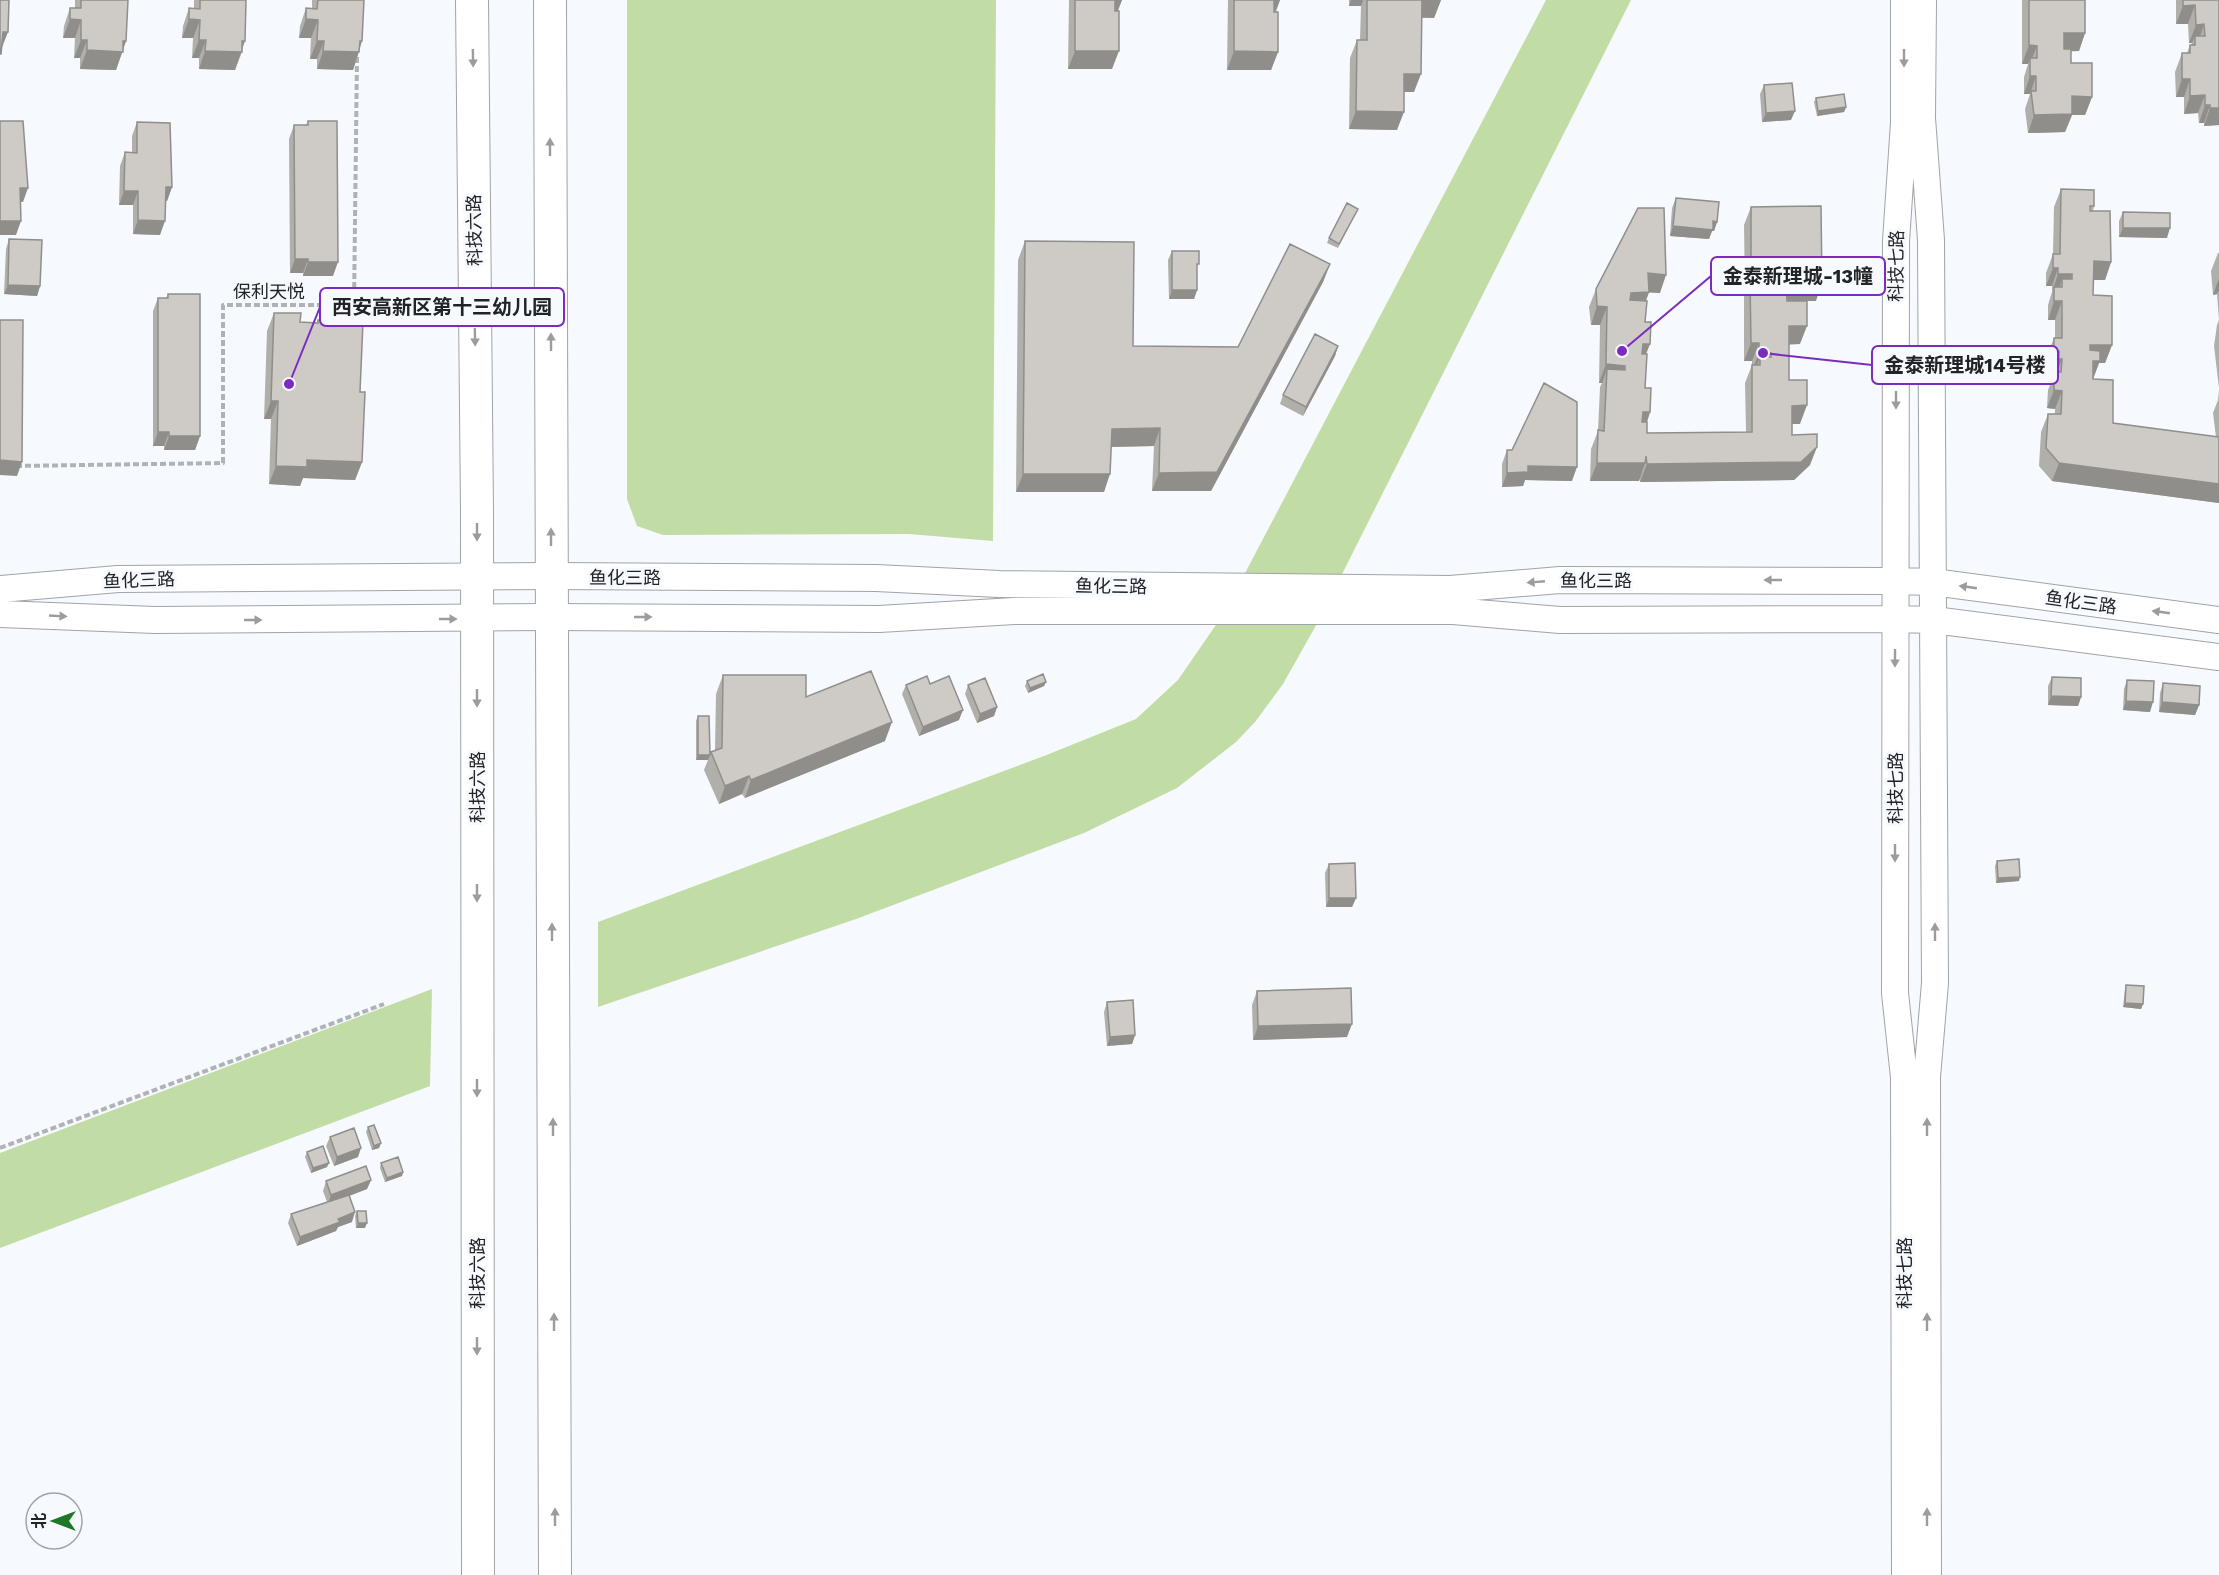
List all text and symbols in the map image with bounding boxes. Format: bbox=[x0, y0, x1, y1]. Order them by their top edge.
one-way arrow bbox=[468, 49, 477, 68]
one-way arrow bbox=[1899, 49, 1909, 68]
one-way arrow bbox=[545, 138, 555, 157]
street label: 科技六路 bbox=[463, 194, 485, 266]
street label: 科技七路 bbox=[1885, 230, 1907, 302]
callout: 金泰新理城-13幢 bbox=[1711, 257, 1885, 295]
text: 金泰新理城-13幢 bbox=[1723, 264, 1873, 288]
street label: 保利天悦 bbox=[233, 281, 305, 302]
callout: 西安高新区第十三幼儿园 bbox=[320, 288, 564, 326]
text: 西安高新区第十三幼儿园 bbox=[332, 295, 552, 319]
one-way arrow bbox=[470, 328, 480, 347]
one-way arrow bbox=[546, 333, 556, 352]
callout: 金泰新理城14号楼 bbox=[1872, 346, 2058, 384]
text: 金泰新理城14号楼 bbox=[1884, 353, 2046, 377]
one-way arrow bbox=[1891, 391, 1901, 410]
one-way arrow bbox=[472, 523, 482, 542]
one-way arrow bbox=[546, 528, 556, 547]
street label: 鱼化三路 bbox=[589, 567, 661, 588]
street label: 鱼化三路 bbox=[103, 568, 175, 592]
street label: 鱼化三路 bbox=[1560, 570, 1632, 591]
street label: 鱼化三路 bbox=[1075, 575, 1147, 597]
one-way arrow bbox=[1764, 576, 1783, 585]
one-way arrow bbox=[1527, 577, 1546, 587]
one-way arrow bbox=[1958, 582, 1977, 591]
street label: 鱼化三路 bbox=[2044, 587, 2118, 617]
one-way arrow bbox=[2151, 608, 2170, 617]
one-way arrow bbox=[49, 612, 68, 621]
one-way arrow bbox=[634, 613, 653, 622]
one-way arrow bbox=[439, 614, 458, 623]
one-way arrow bbox=[244, 615, 263, 625]
one-way arrow bbox=[1890, 649, 1900, 668]
one-way arrow bbox=[472, 688, 482, 707]
street label: 科技六路 bbox=[467, 751, 488, 823]
street label: 科技七路 bbox=[1885, 752, 1906, 824]
one-way arrow bbox=[1890, 844, 1900, 863]
one-way arrow bbox=[472, 883, 482, 902]
one-way arrow bbox=[547, 922, 557, 941]
one-way arrow bbox=[1930, 922, 1940, 941]
one-way arrow bbox=[472, 1078, 482, 1097]
one-way arrow bbox=[548, 1117, 558, 1136]
one-way arrow bbox=[1922, 1117, 1932, 1136]
street label: 科技六路 bbox=[467, 1237, 488, 1309]
street label: 科技七路 bbox=[1894, 1237, 1915, 1309]
one-way arrow bbox=[549, 1312, 559, 1331]
one-way arrow bbox=[1922, 1312, 1932, 1331]
one-way arrow bbox=[472, 1336, 482, 1355]
north arrow bbox=[24, 1491, 84, 1551]
one-way arrow bbox=[550, 1507, 560, 1526]
one-way arrow bbox=[1923, 1507, 1932, 1526]
text: 北 bbox=[30, 1513, 49, 1529]

